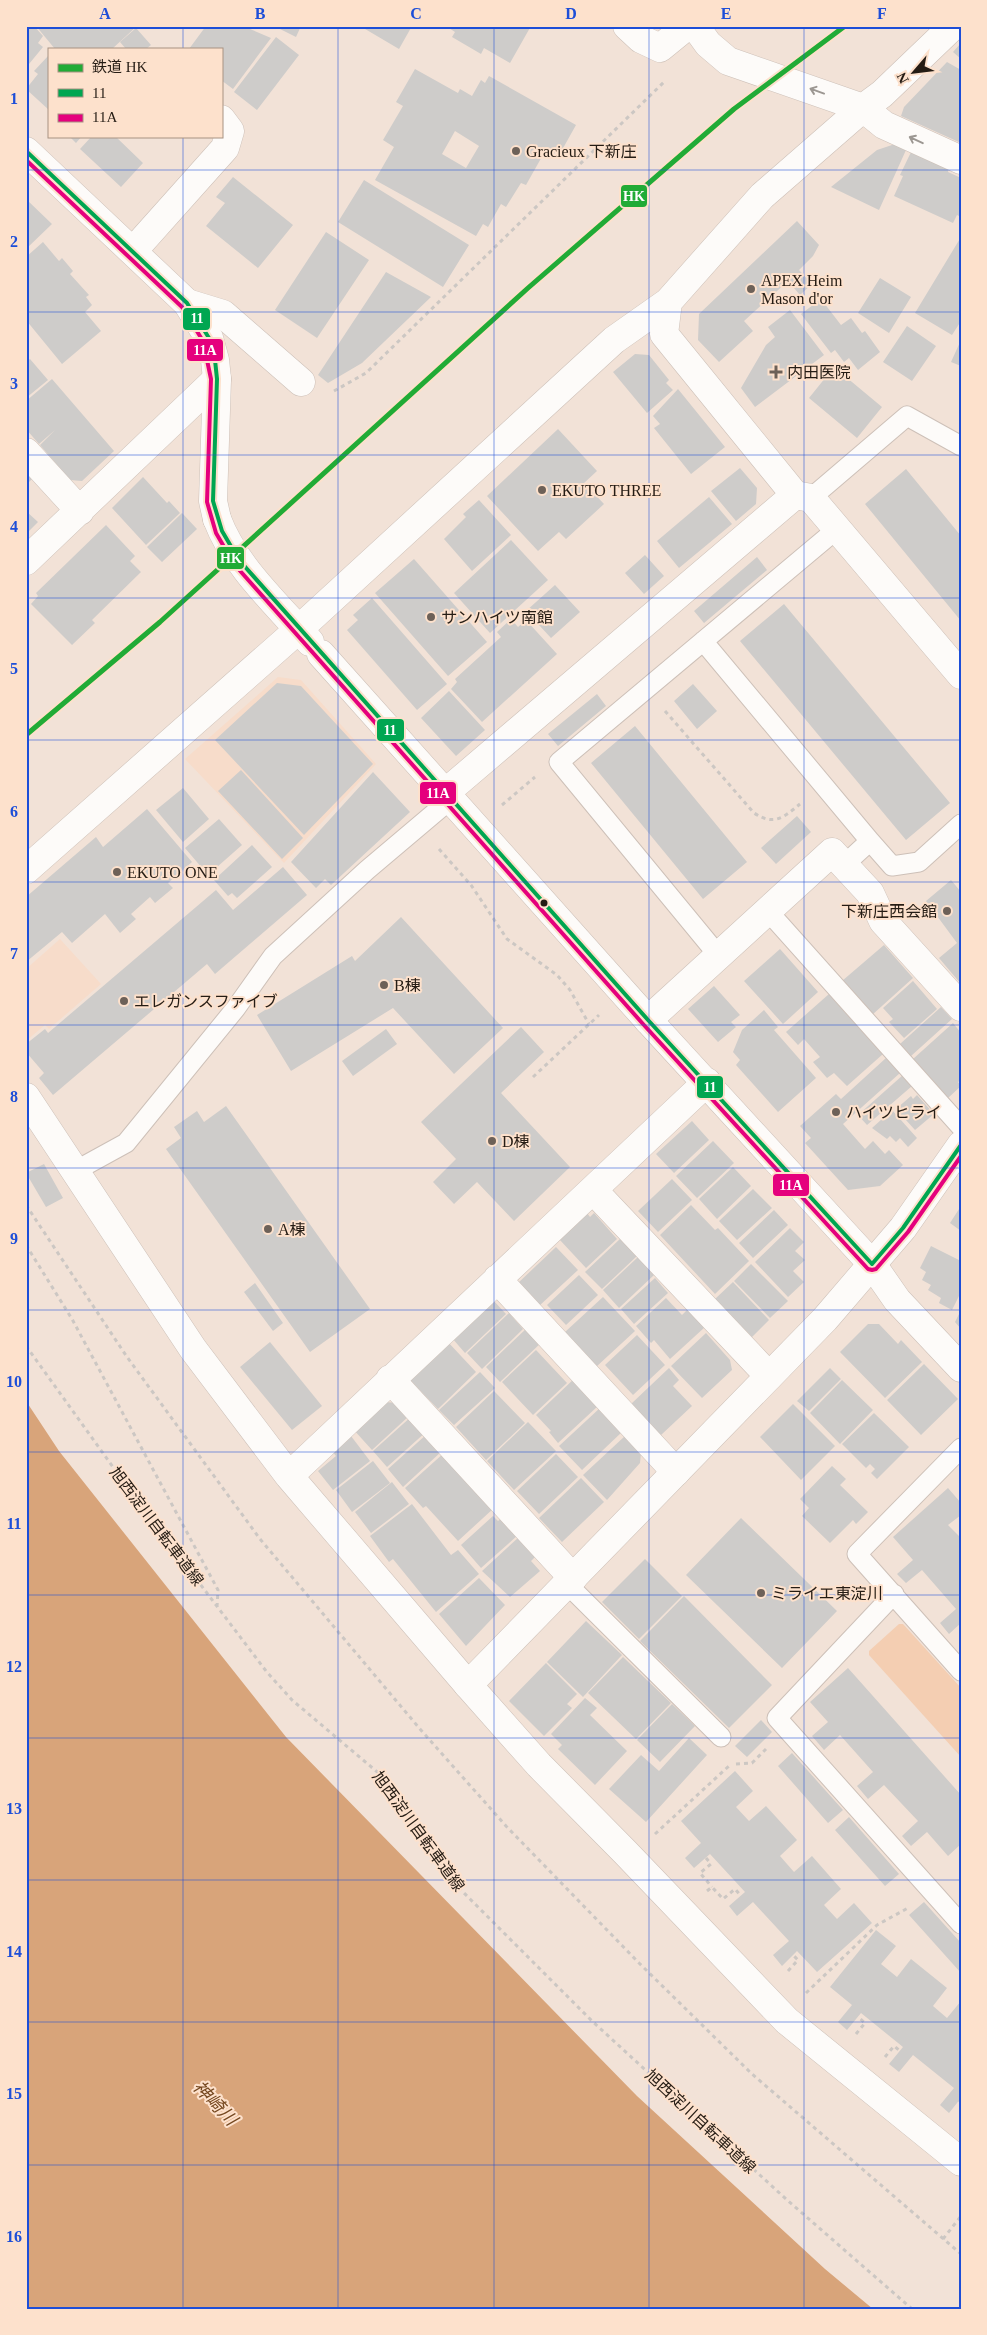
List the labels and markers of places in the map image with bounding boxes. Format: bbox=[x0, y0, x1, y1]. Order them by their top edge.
place label: Gracieux 下新庄 bbox=[526, 143, 637, 160]
marker: Gracieux 下新庄 bbox=[510, 145, 522, 157]
place label: APEX Heim Mason d'or bbox=[761, 272, 843, 307]
marker: APEX Heim Mason d'or bbox=[745, 283, 757, 295]
place label: 内田医院 bbox=[787, 364, 851, 381]
marker: 内田医院 bbox=[769, 365, 783, 379]
place label: EKUTO THREE bbox=[552, 482, 661, 499]
marker: EKUTO THREE bbox=[536, 484, 548, 496]
place label: サンハイツ南館 bbox=[441, 609, 553, 626]
marker: サンハイツ南館 bbox=[425, 611, 437, 623]
place label: EKUTO ONE bbox=[127, 864, 218, 881]
marker: EKUTO ONE bbox=[111, 866, 123, 878]
unlabelled marker bbox=[539, 898, 549, 908]
place label: 下新庄西会館 bbox=[841, 903, 937, 920]
marker: 下新庄西会館 bbox=[941, 905, 953, 917]
place label: B棟 bbox=[394, 977, 421, 994]
marker: B棟 bbox=[378, 979, 390, 991]
place label: エレガンスファイブ bbox=[134, 993, 278, 1010]
marker: エレガンスファイブ bbox=[118, 995, 130, 1007]
place label: ハイツヒライ bbox=[846, 1104, 942, 1121]
marker: ハイツヒライ bbox=[830, 1106, 842, 1118]
place label: D棟 bbox=[502, 1133, 530, 1150]
marker: D棟 bbox=[486, 1135, 498, 1147]
place label: A棟 bbox=[278, 1221, 306, 1238]
marker: A棟 bbox=[262, 1223, 274, 1235]
place label: ミライエ東淀川 bbox=[771, 1585, 883, 1602]
marker: ミライエ東淀川 bbox=[755, 1587, 767, 1599]

